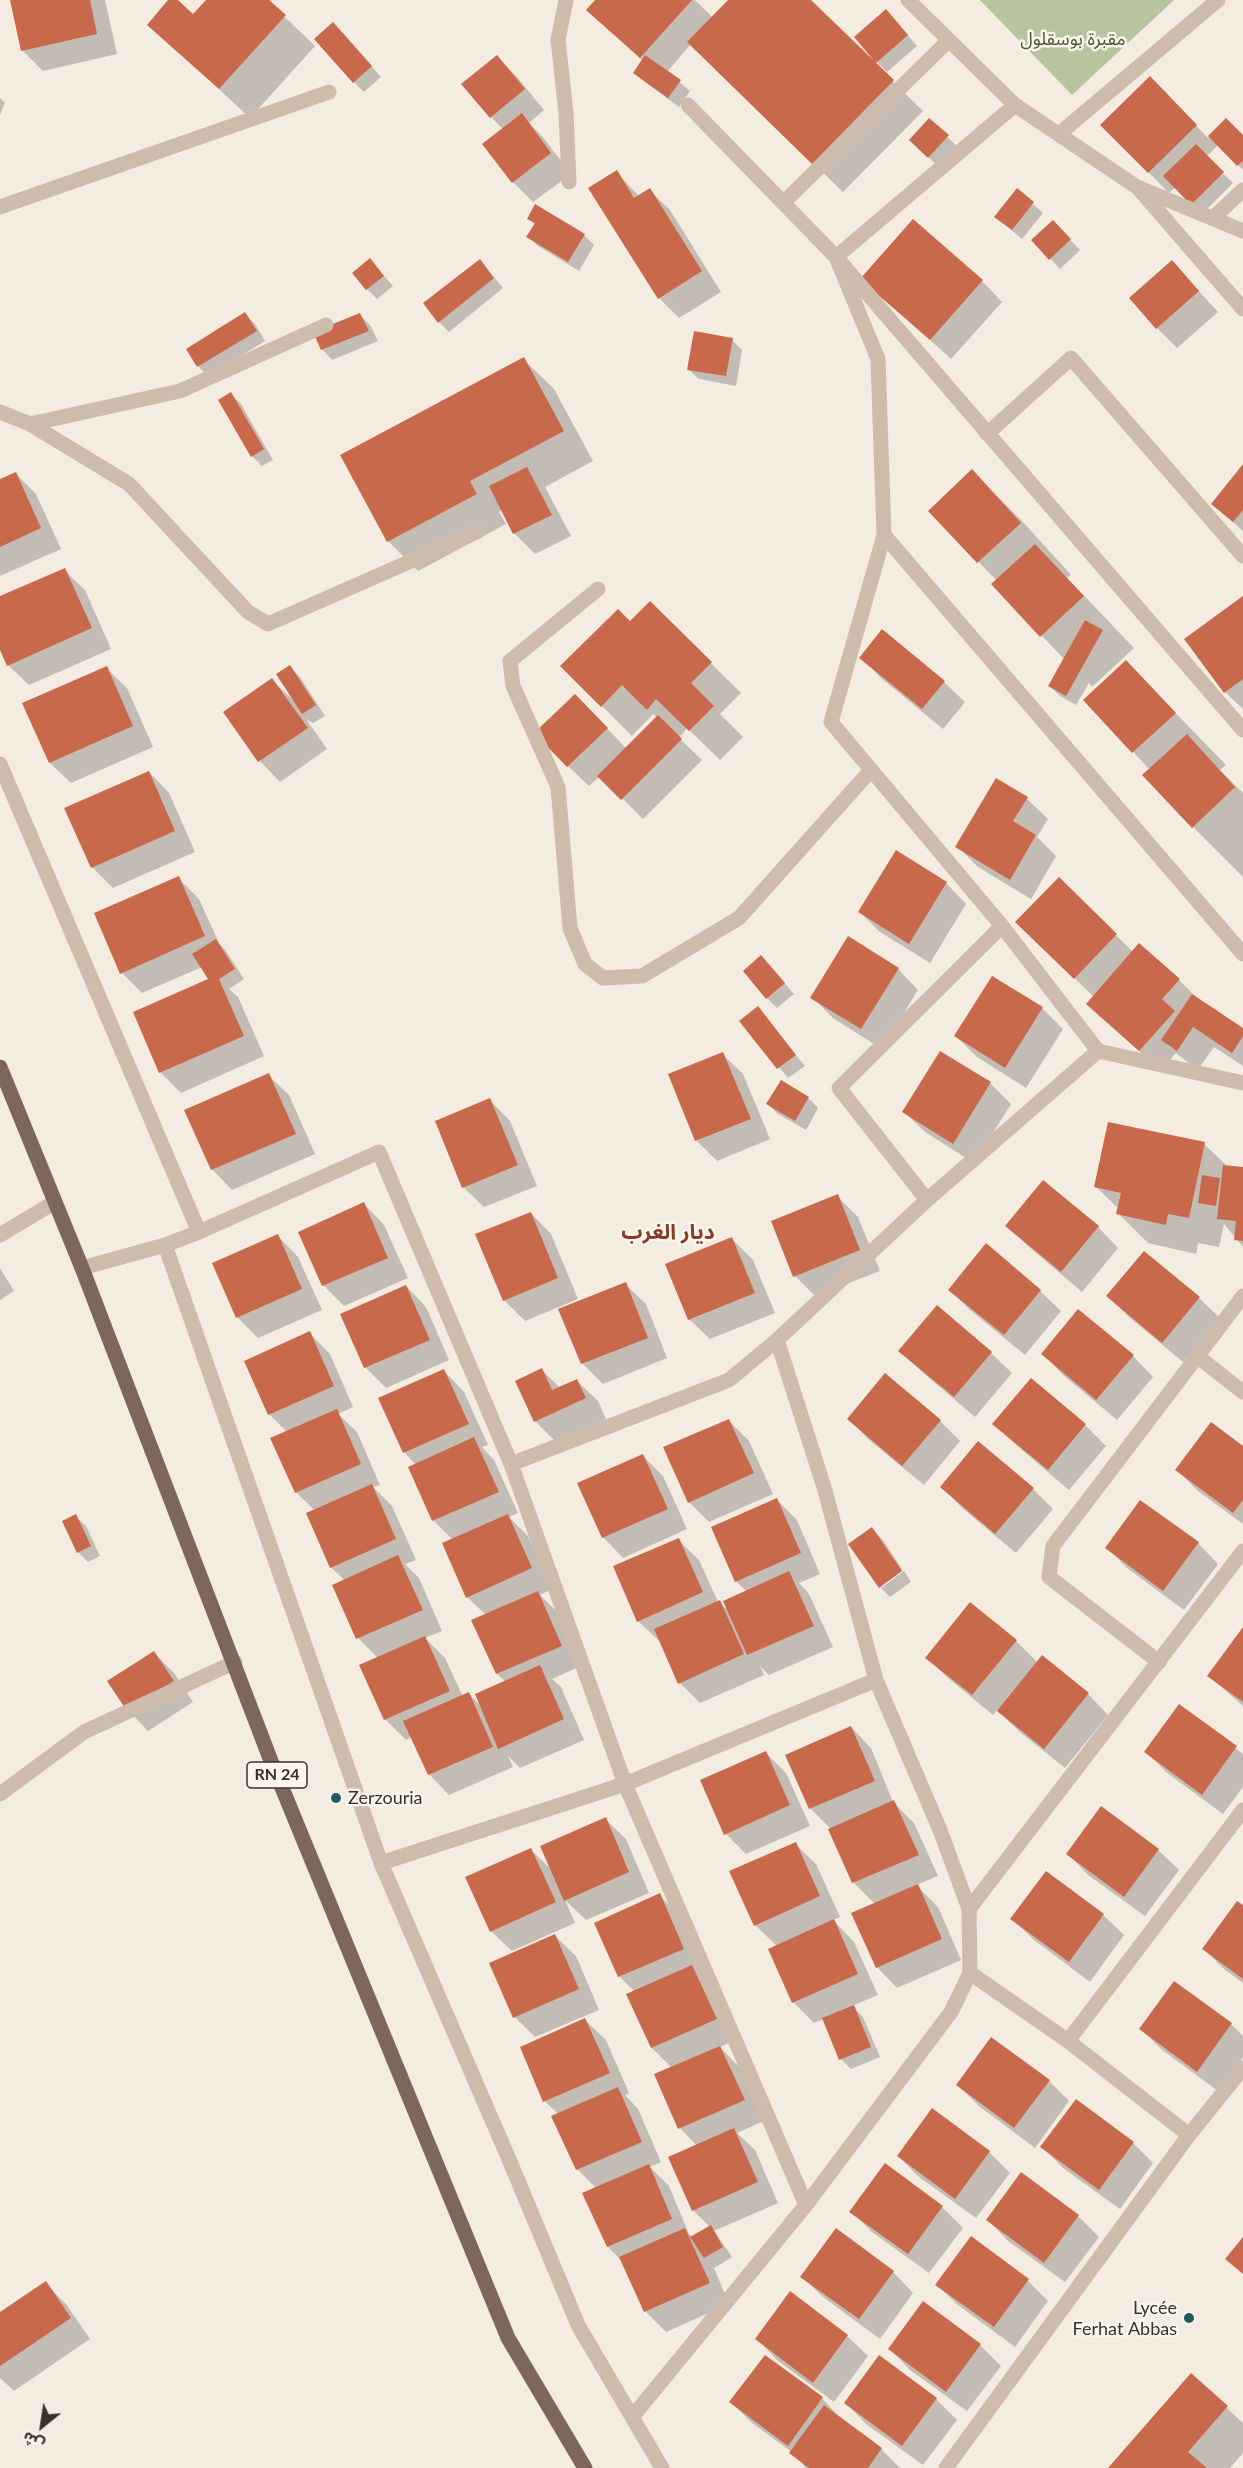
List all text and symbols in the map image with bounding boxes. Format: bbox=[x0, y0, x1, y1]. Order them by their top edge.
park label: مقبرة بوسقلول bbox=[1020, 28, 1126, 50]
district label: ديار الغرب bbox=[621, 1219, 715, 1245]
road number: RN 24 bbox=[247, 1762, 307, 1788]
place label: Zerzouria bbox=[348, 1787, 422, 1809]
marker: Zerzouria bbox=[329, 1791, 343, 1805]
place label: Lycée Ferhat Abbas bbox=[1073, 2297, 1177, 2340]
marker: Lycée Ferhat Abbas bbox=[1182, 2311, 1196, 2325]
north arrow bbox=[12, 2396, 72, 2456]
text: ش bbox=[19, 2428, 47, 2456]

